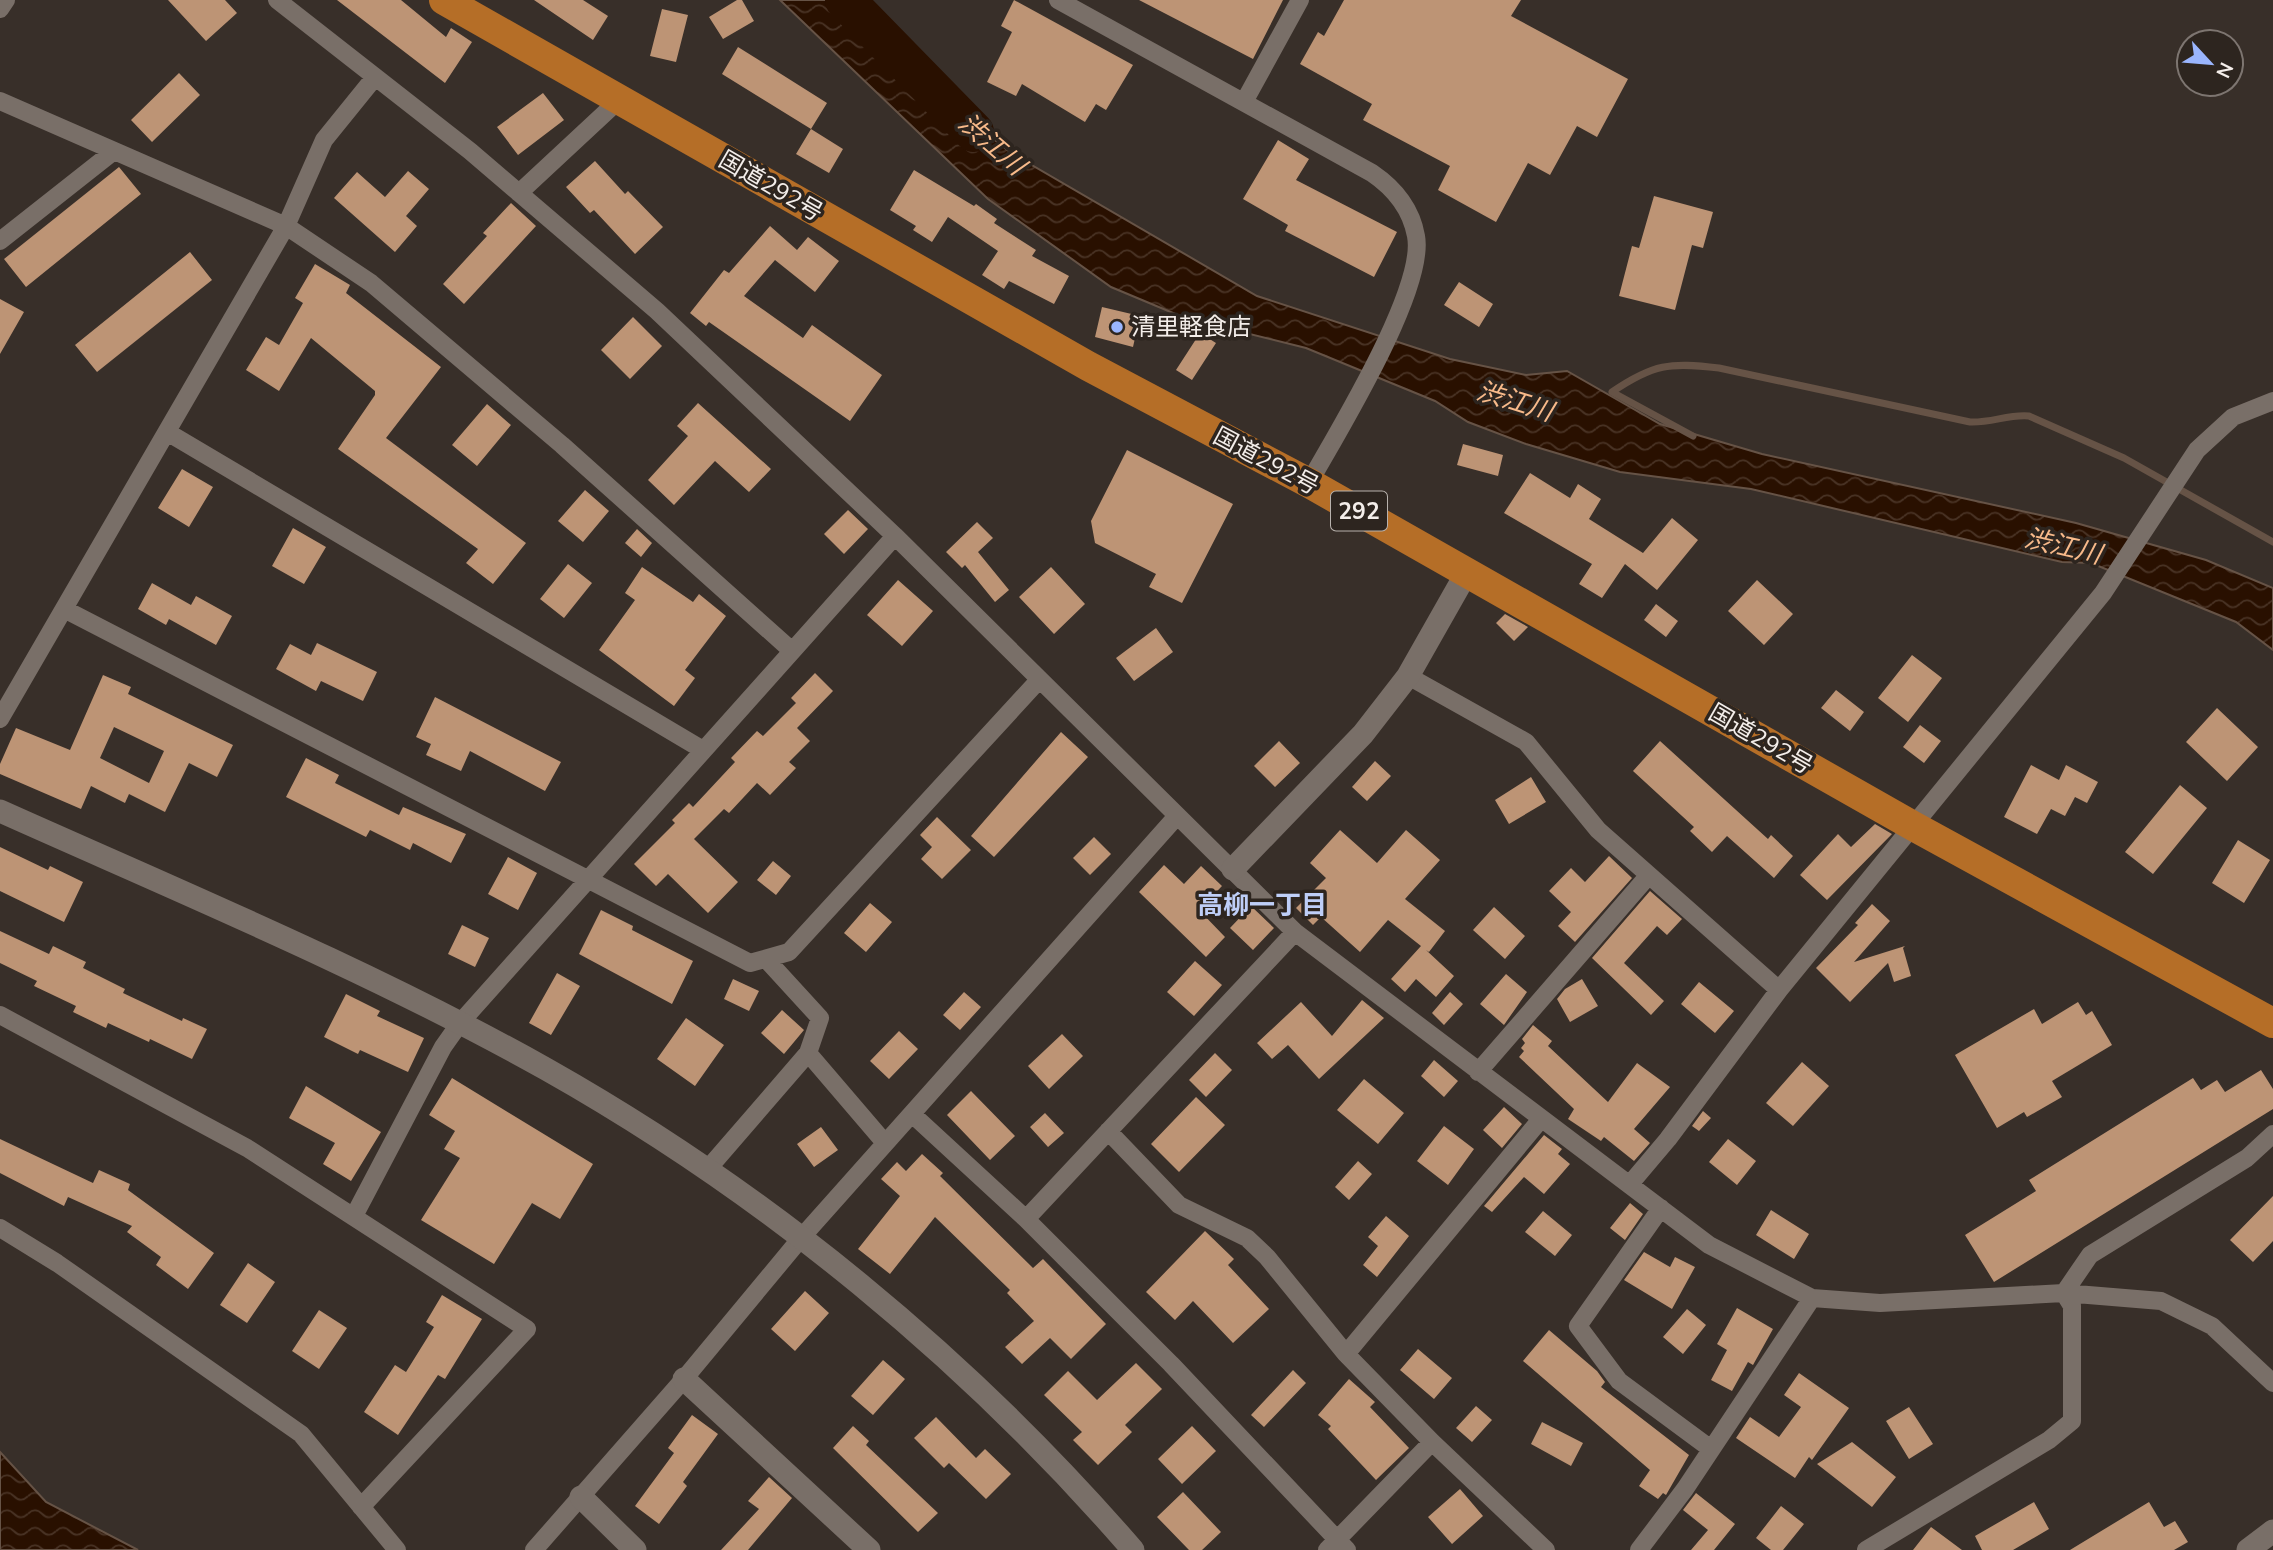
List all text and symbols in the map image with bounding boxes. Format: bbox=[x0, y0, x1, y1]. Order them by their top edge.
north arrow bbox=[2175, 28, 2245, 98]
text: N bbox=[2210, 58, 2239, 82]
water label: 渋江川 bbox=[951, 106, 1035, 185]
street label: 国道292号 bbox=[713, 143, 829, 229]
place label: 清里軽食店 bbox=[1131, 311, 1251, 343]
marker: 清里軽食店 bbox=[1109, 319, 1125, 335]
water label: 渋江川 bbox=[1472, 373, 1560, 430]
street label: 国道292号 bbox=[1208, 420, 1324, 502]
road number: 292 bbox=[1331, 491, 1387, 530]
water label: 渋江川 bbox=[2021, 521, 2108, 573]
street label: 国道292号 bbox=[1703, 696, 1819, 782]
district label: 高柳一丁目 bbox=[1197, 888, 1327, 923]

